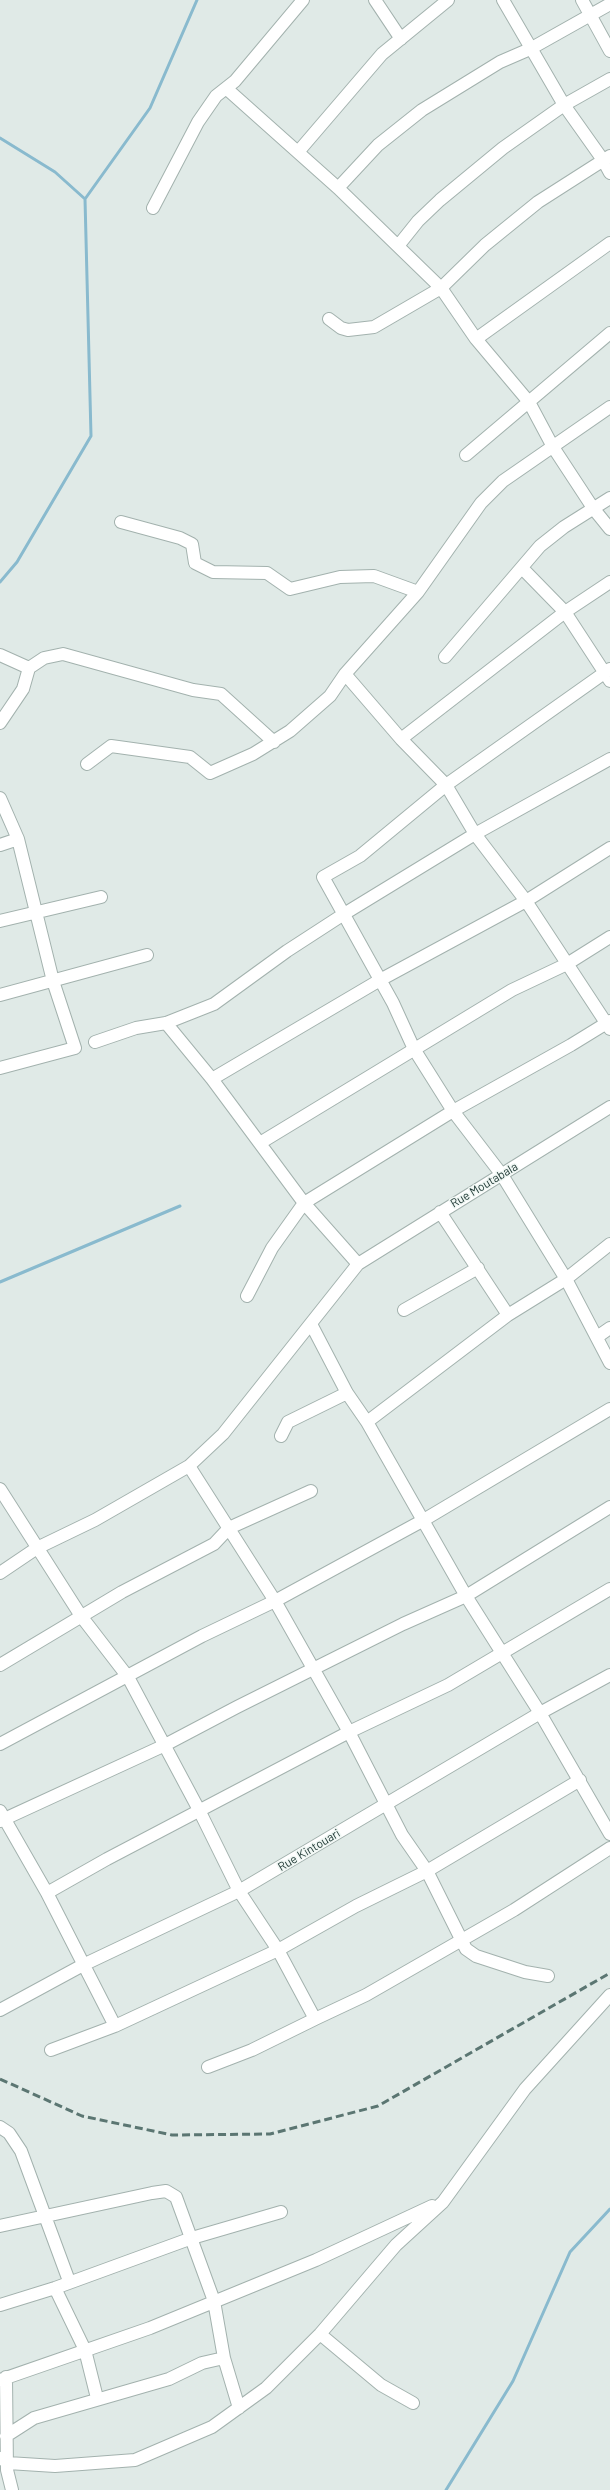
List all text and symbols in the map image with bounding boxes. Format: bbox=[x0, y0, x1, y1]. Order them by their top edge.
street label: Rue Moutabala bbox=[448, 1159, 520, 1211]
street label: Rue Kintouari bbox=[275, 1826, 343, 1874]

